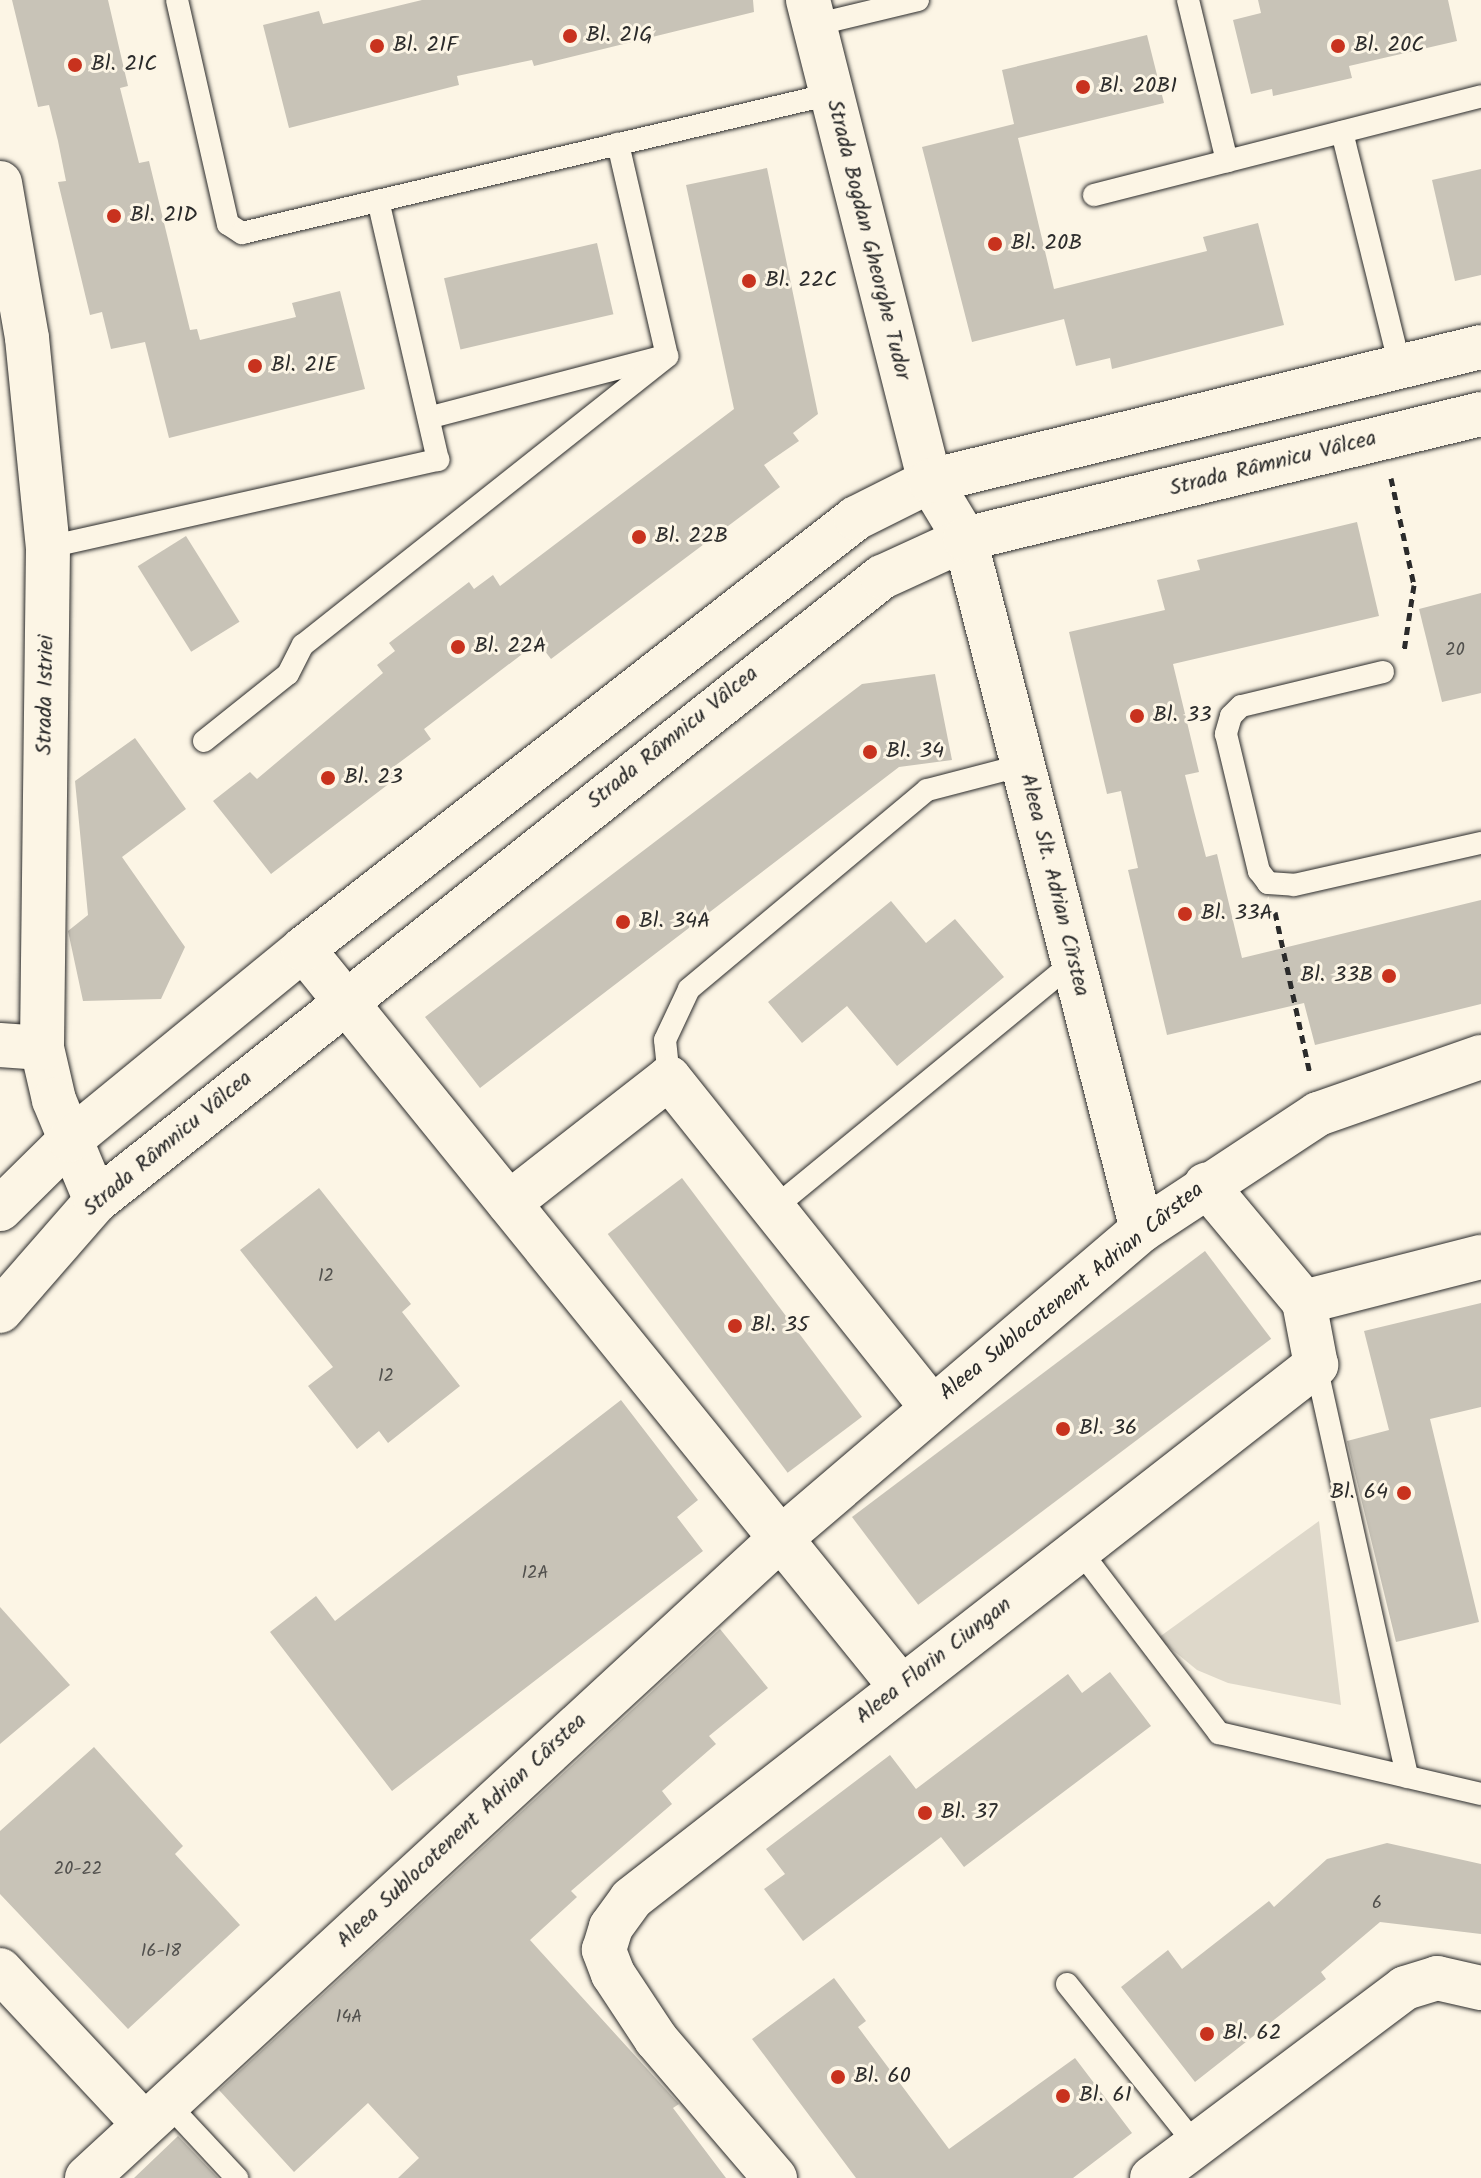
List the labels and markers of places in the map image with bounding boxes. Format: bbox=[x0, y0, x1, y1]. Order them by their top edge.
place label: Bl. 21G bbox=[586, 23, 653, 49]
marker: Bl. 21G bbox=[561, 27, 579, 45]
place label: Bl. 21F bbox=[393, 33, 458, 59]
place label: Bl. 20C bbox=[1354, 33, 1424, 59]
marker: Bl. 21F bbox=[368, 37, 386, 55]
marker: Bl. 20C bbox=[1329, 37, 1347, 55]
place label: Bl. 21C bbox=[91, 52, 157, 78]
marker: Bl. 21C bbox=[66, 56, 84, 74]
place label: Bl. 20B1 bbox=[1099, 74, 1177, 100]
marker: Bl. 20B1 bbox=[1074, 78, 1092, 96]
place label: Bl. 21D bbox=[130, 203, 197, 229]
marker: Bl. 21D bbox=[105, 207, 123, 225]
place label: Bl. 20B bbox=[1011, 231, 1082, 257]
marker: Bl. 20B bbox=[986, 235, 1004, 253]
place label: Bl. 22C bbox=[765, 268, 837, 294]
marker: Bl. 22C bbox=[740, 272, 758, 290]
place label: Bl. 21E bbox=[271, 353, 337, 379]
marker: Bl. 21E bbox=[246, 357, 264, 375]
place label: Bl. 22B bbox=[655, 524, 728, 550]
marker: Bl. 22B bbox=[630, 528, 648, 546]
place label: Bl. 22A bbox=[474, 634, 546, 660]
marker: Bl. 22A bbox=[449, 638, 467, 656]
place label: Bl. 33 bbox=[1153, 703, 1212, 729]
marker: Bl. 33 bbox=[1128, 707, 1146, 725]
place label: Bl. 34 bbox=[886, 739, 944, 765]
marker: Bl. 34 bbox=[861, 743, 879, 761]
place label: Bl. 23 bbox=[344, 765, 403, 791]
marker: Bl. 23 bbox=[319, 769, 337, 787]
place label: Bl. 33A bbox=[1201, 901, 1273, 927]
marker: Bl. 33A bbox=[1176, 905, 1194, 923]
place label: Bl. 34A bbox=[639, 909, 710, 935]
marker: Bl. 34A bbox=[614, 913, 632, 931]
place label: Bl. 33B bbox=[1300, 963, 1373, 989]
marker: Bl. 33B bbox=[1380, 967, 1398, 985]
place label: Bl. 35 bbox=[751, 1313, 809, 1339]
marker: Bl. 35 bbox=[726, 1317, 744, 1335]
place label: Bl. 36 bbox=[1079, 1416, 1137, 1442]
marker: Bl. 36 bbox=[1054, 1420, 1072, 1438]
place label: Bl. 64 bbox=[1330, 1480, 1388, 1506]
marker: Bl. 64 bbox=[1395, 1484, 1413, 1502]
place label: Bl. 37 bbox=[941, 1800, 997, 1826]
marker: Bl. 37 bbox=[916, 1804, 934, 1822]
place label: Bl. 62 bbox=[1223, 2021, 1281, 2047]
marker: Bl. 62 bbox=[1198, 2025, 1216, 2043]
place label: Bl. 60 bbox=[854, 2064, 911, 2090]
marker: Bl. 60 bbox=[829, 2068, 847, 2086]
place label: Bl. 61 bbox=[1079, 2083, 1132, 2109]
marker: Bl. 61 bbox=[1054, 2087, 1072, 2105]

